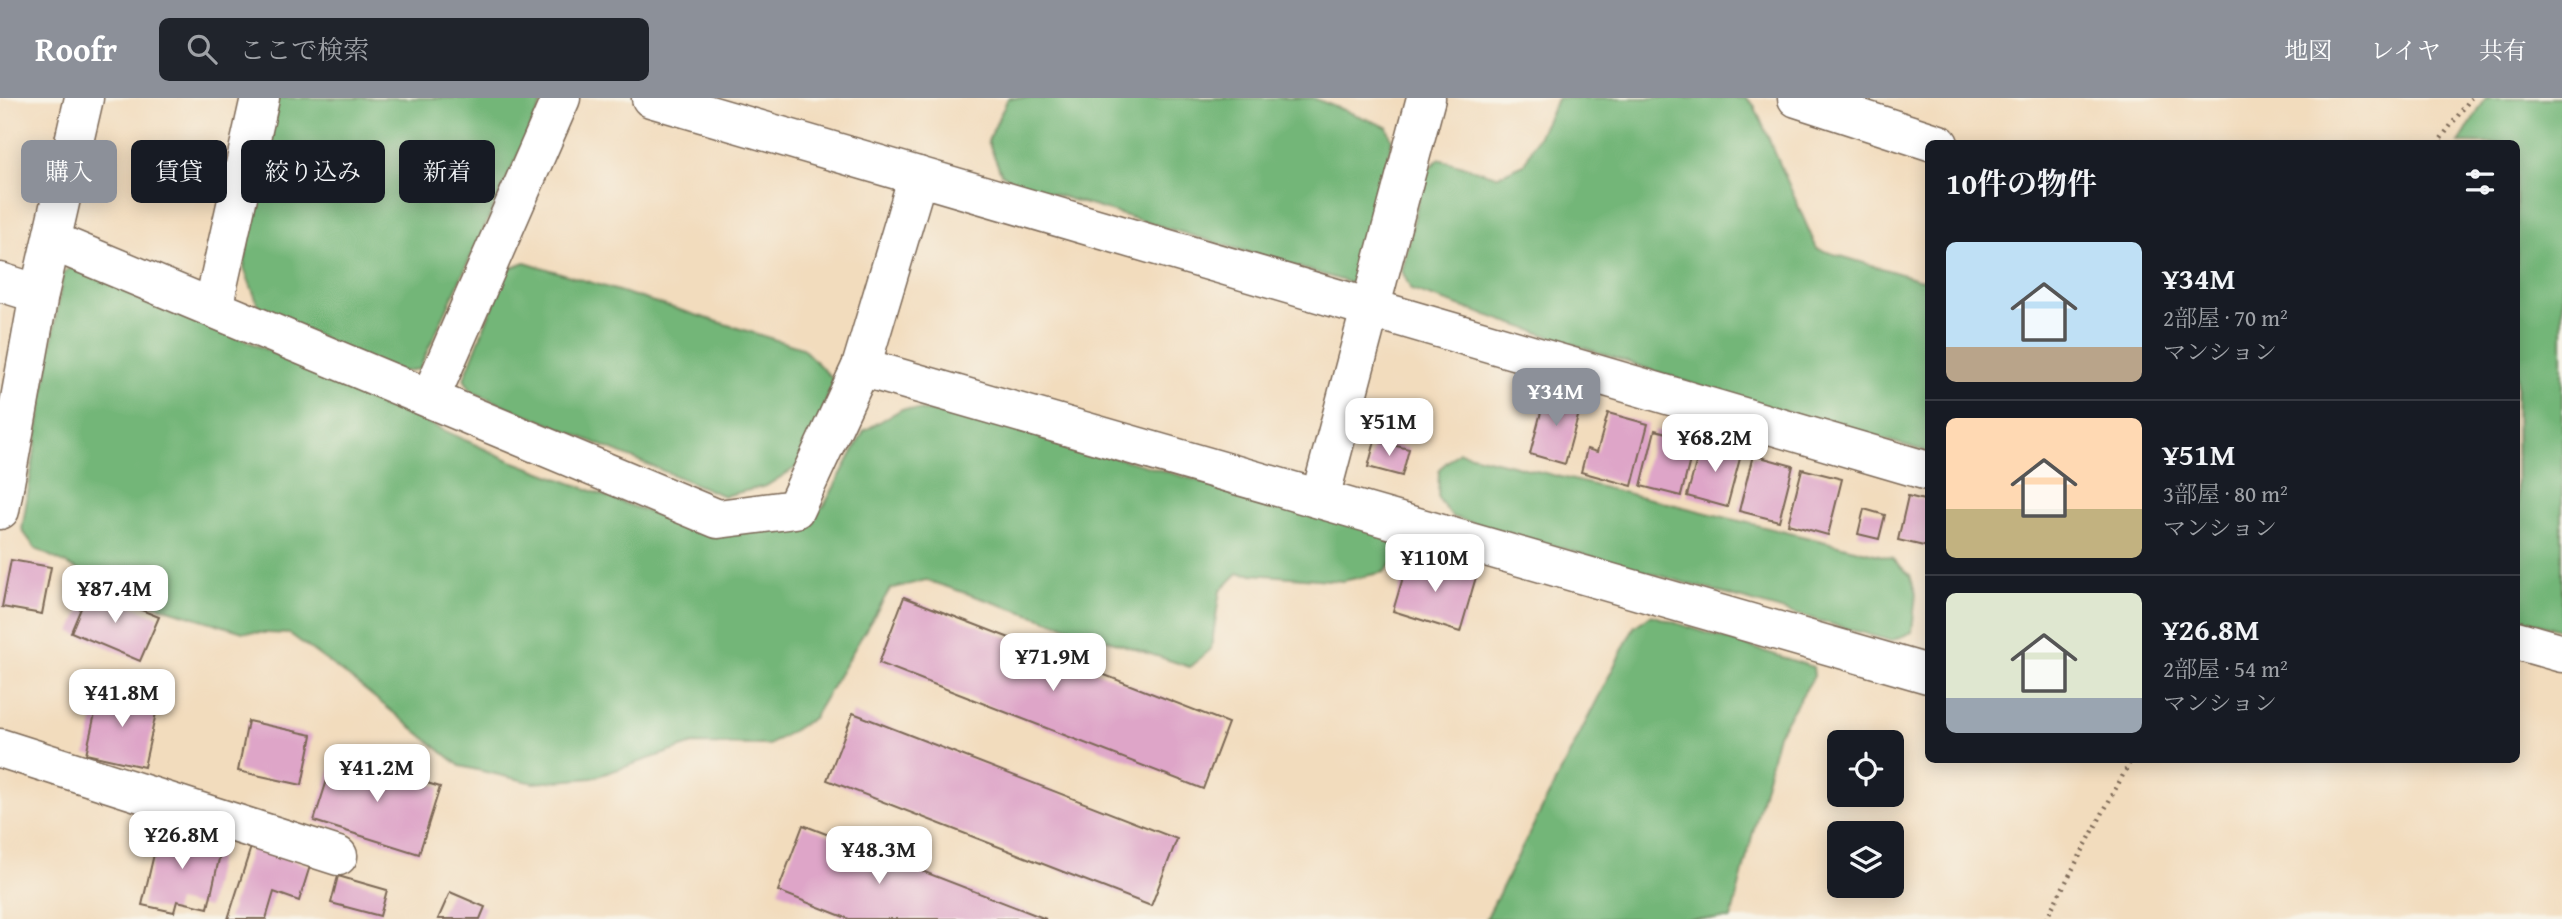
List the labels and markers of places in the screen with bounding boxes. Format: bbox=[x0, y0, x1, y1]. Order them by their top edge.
pin: ¥34M bbox=[1515, 368, 1597, 428]
pin: ¥51M bbox=[1348, 398, 1430, 458]
pin: ¥68.2M bbox=[1658, 414, 1772, 474]
pin: ¥110M bbox=[1386, 534, 1484, 594]
pin: ¥87.4M bbox=[58, 566, 172, 625]
pin: ¥71.9M bbox=[996, 634, 1110, 693]
pin: ¥41.8M bbox=[65, 670, 179, 729]
pin: ¥41.2M bbox=[320, 744, 434, 804]
pin: ¥26.8M bbox=[125, 812, 239, 871]
pin: ¥48.3M bbox=[822, 826, 936, 886]

